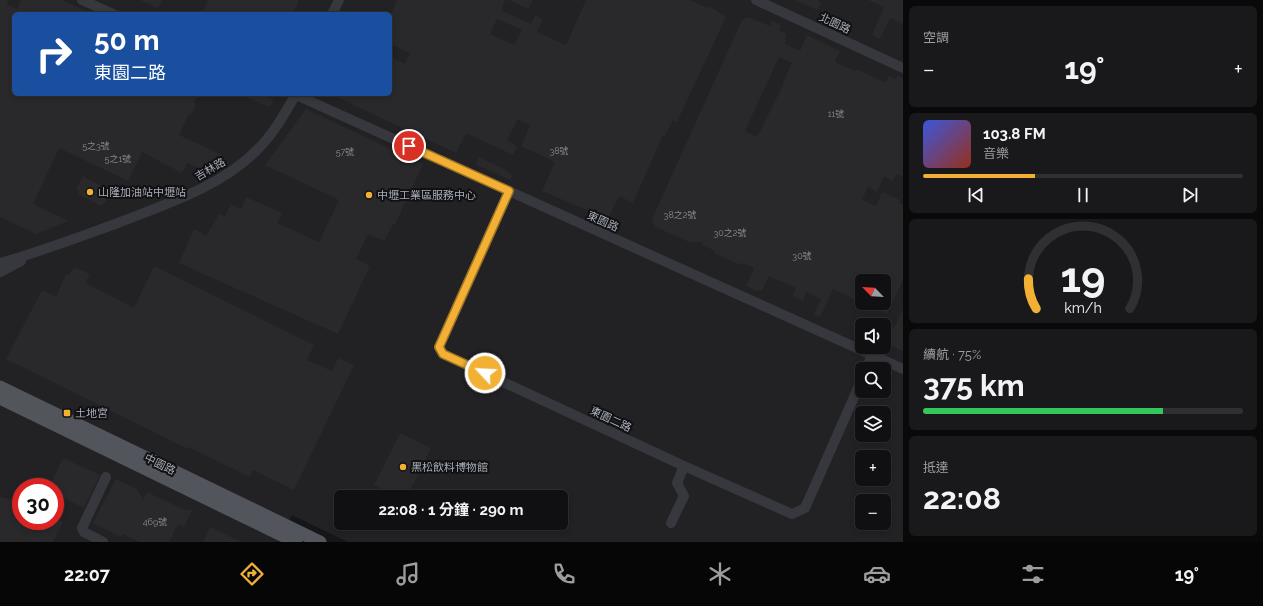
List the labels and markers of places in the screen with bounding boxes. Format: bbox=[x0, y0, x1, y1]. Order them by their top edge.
pin bbox=[392, 129, 426, 163]
place label: 山隆加油站中壢站 bbox=[98, 186, 186, 199]
marker: 山隆加油站中壢站 bbox=[85, 187, 95, 197]
place label: 中壢工業區服務中心 bbox=[377, 189, 476, 202]
marker: 中壢工業區服務中心 bbox=[364, 190, 374, 200]
place label: 土地宮 bbox=[75, 407, 108, 420]
marker: 土地宮 bbox=[62, 408, 72, 418]
place label: 黑松飲料博物館 bbox=[411, 461, 488, 474]
marker: 黑松飲料博物館 bbox=[398, 462, 408, 472]

